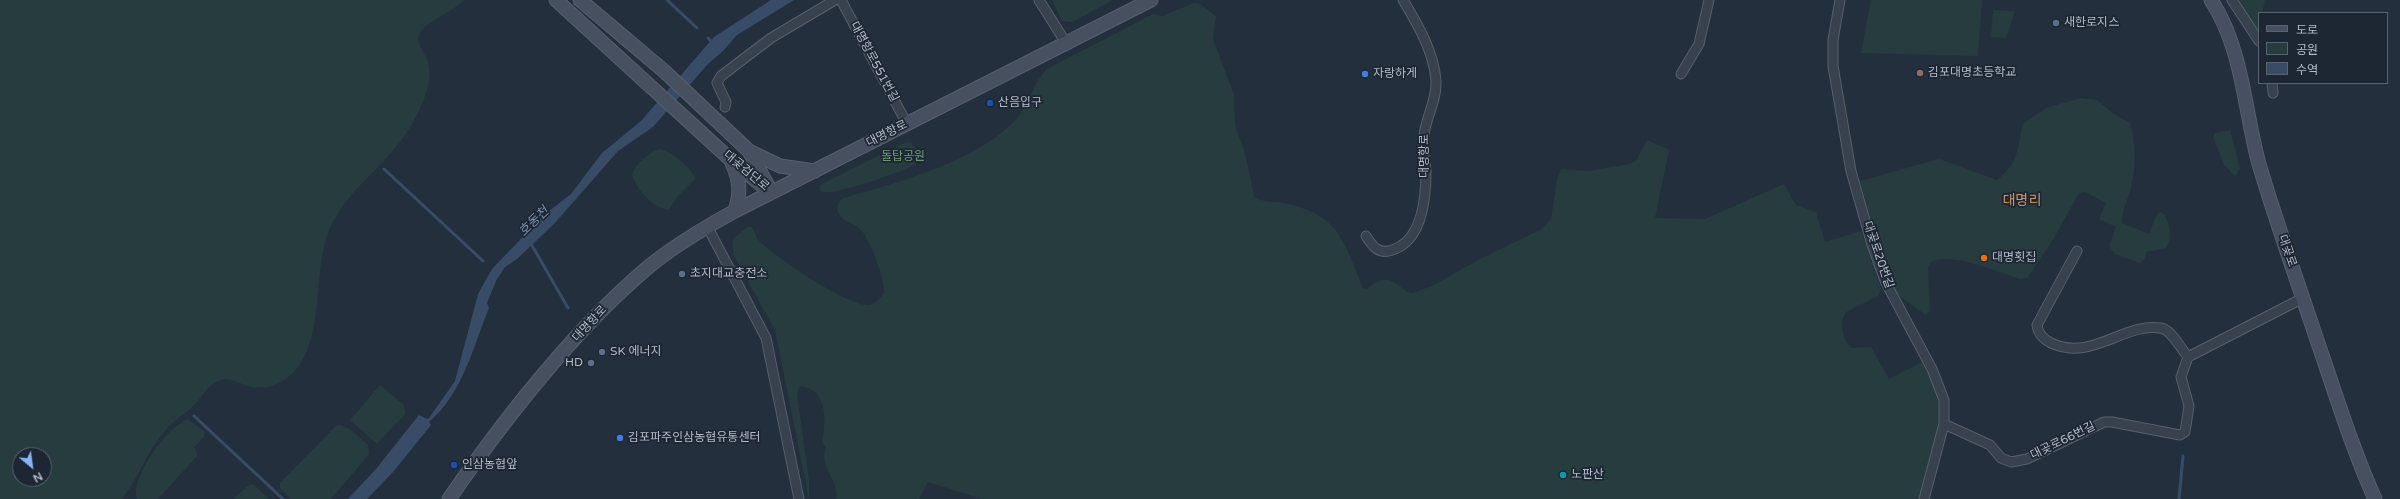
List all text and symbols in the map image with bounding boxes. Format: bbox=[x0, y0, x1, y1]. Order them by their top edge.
legend bbox=[2258, 12, 2388, 84]
place label: 새한로지스 bbox=[2064, 16, 2119, 30]
marker: 새한로지스 bbox=[2051, 18, 2061, 28]
street label: 대명항로551번길 bbox=[847, 19, 901, 105]
text: 도로 bbox=[2296, 23, 2318, 37]
text: 공원 bbox=[2296, 43, 2318, 57]
text: 수역 bbox=[2296, 63, 2318, 77]
place label: 김포대명초등학교 bbox=[1928, 66, 2016, 80]
place label: 자랑하게 bbox=[1373, 67, 1417, 81]
marker: 김포대명초등학교 bbox=[1915, 68, 1925, 78]
marker: 자랑하게 bbox=[1360, 69, 1370, 79]
place label: 산음입구 bbox=[998, 96, 1042, 110]
marker: 산음입구 bbox=[985, 98, 995, 108]
street label: 대명항로 bbox=[864, 118, 910, 150]
street label: 대명항로 bbox=[1418, 134, 1432, 178]
street label: 대곶검단로 bbox=[720, 148, 772, 194]
park label: 돌탑공원 bbox=[881, 150, 925, 164]
district label: 대명리 bbox=[2003, 193, 2041, 209]
water label: 호동천 bbox=[516, 204, 552, 240]
street label: 대곶로20번길 bbox=[1860, 219, 1896, 291]
street label: 대곶로 bbox=[2275, 233, 2299, 269]
place label: 대명횟집 bbox=[1992, 251, 2036, 265]
marker: 대명횟집 bbox=[1979, 253, 1989, 263]
place label: 초지대교충전소 bbox=[690, 267, 767, 281]
marker: 초지대교충전소 bbox=[677, 269, 687, 279]
street label: 대명항로 bbox=[570, 303, 610, 345]
place label: SK 에너지 bbox=[610, 345, 662, 359]
marker: SK 에너지 bbox=[597, 347, 607, 357]
place label: HD bbox=[565, 356, 583, 370]
marker: HD bbox=[586, 358, 596, 368]
street label: 대곶로66번길 bbox=[2028, 419, 2098, 463]
place label: 김포파주인삼농협유통센터 bbox=[628, 431, 760, 445]
marker: 김포파주인삼농협유통센터 bbox=[615, 433, 625, 443]
north arrow bbox=[12, 447, 52, 487]
place label: 인삼농협앞 bbox=[462, 458, 517, 472]
marker: 인삼농협앞 bbox=[449, 460, 459, 470]
place label: 노판산 bbox=[1571, 468, 1604, 482]
text: N bbox=[31, 469, 45, 485]
marker: 노판산 bbox=[1558, 470, 1568, 480]

